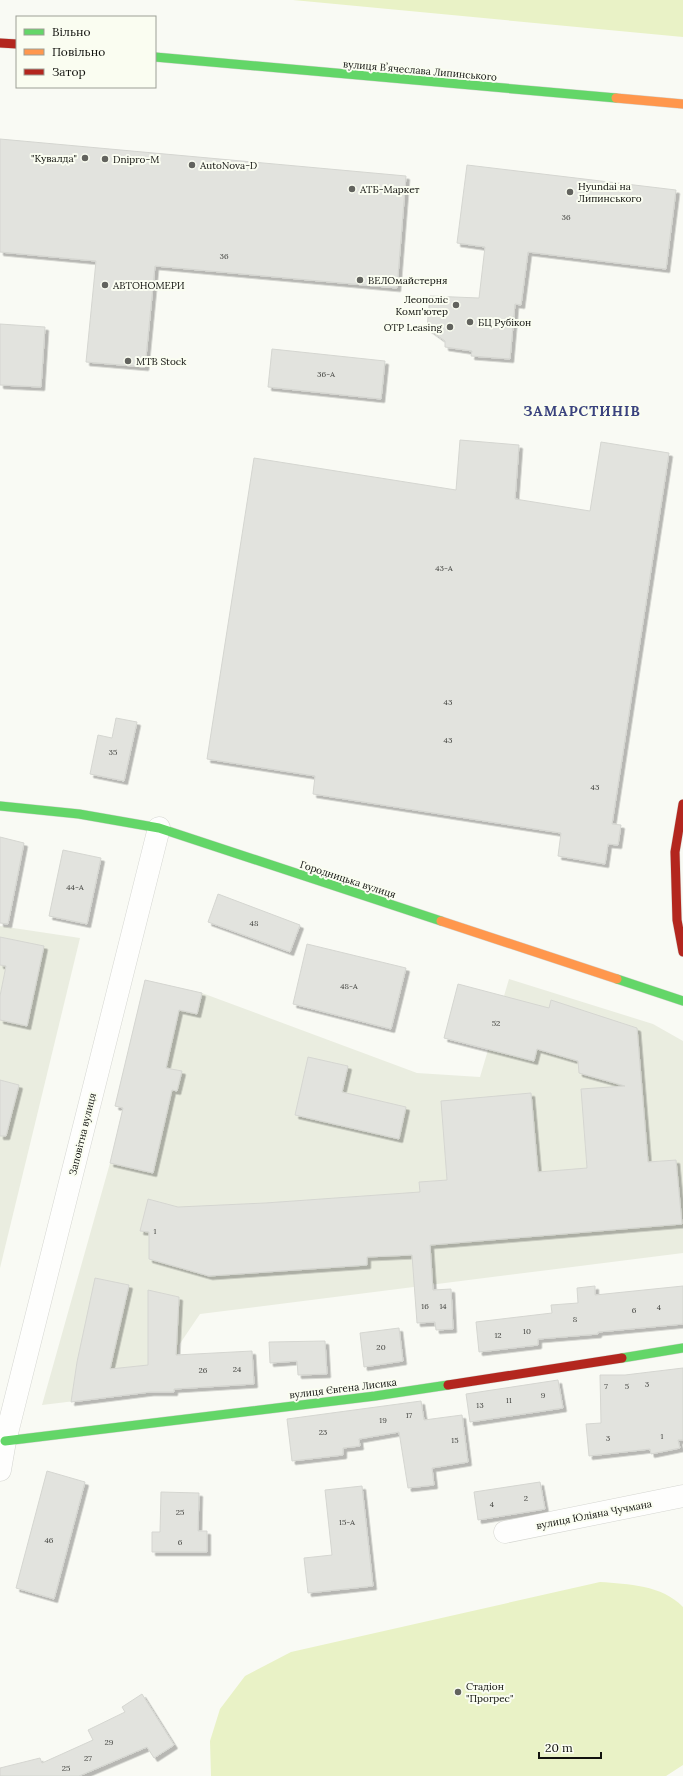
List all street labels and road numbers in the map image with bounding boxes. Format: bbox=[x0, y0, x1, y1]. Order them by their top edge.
street label: вулиця Вʼячеслава Липинського bbox=[342, 57, 498, 84]
street label: Городницька вулиця bbox=[298, 858, 397, 901]
street label: Заповітна вулиця bbox=[66, 1092, 99, 1177]
street label: вулиця Євгена Лисика bbox=[289, 1375, 398, 1402]
street label: вулиця Юліяна Чучмана bbox=[535, 1497, 653, 1532]

